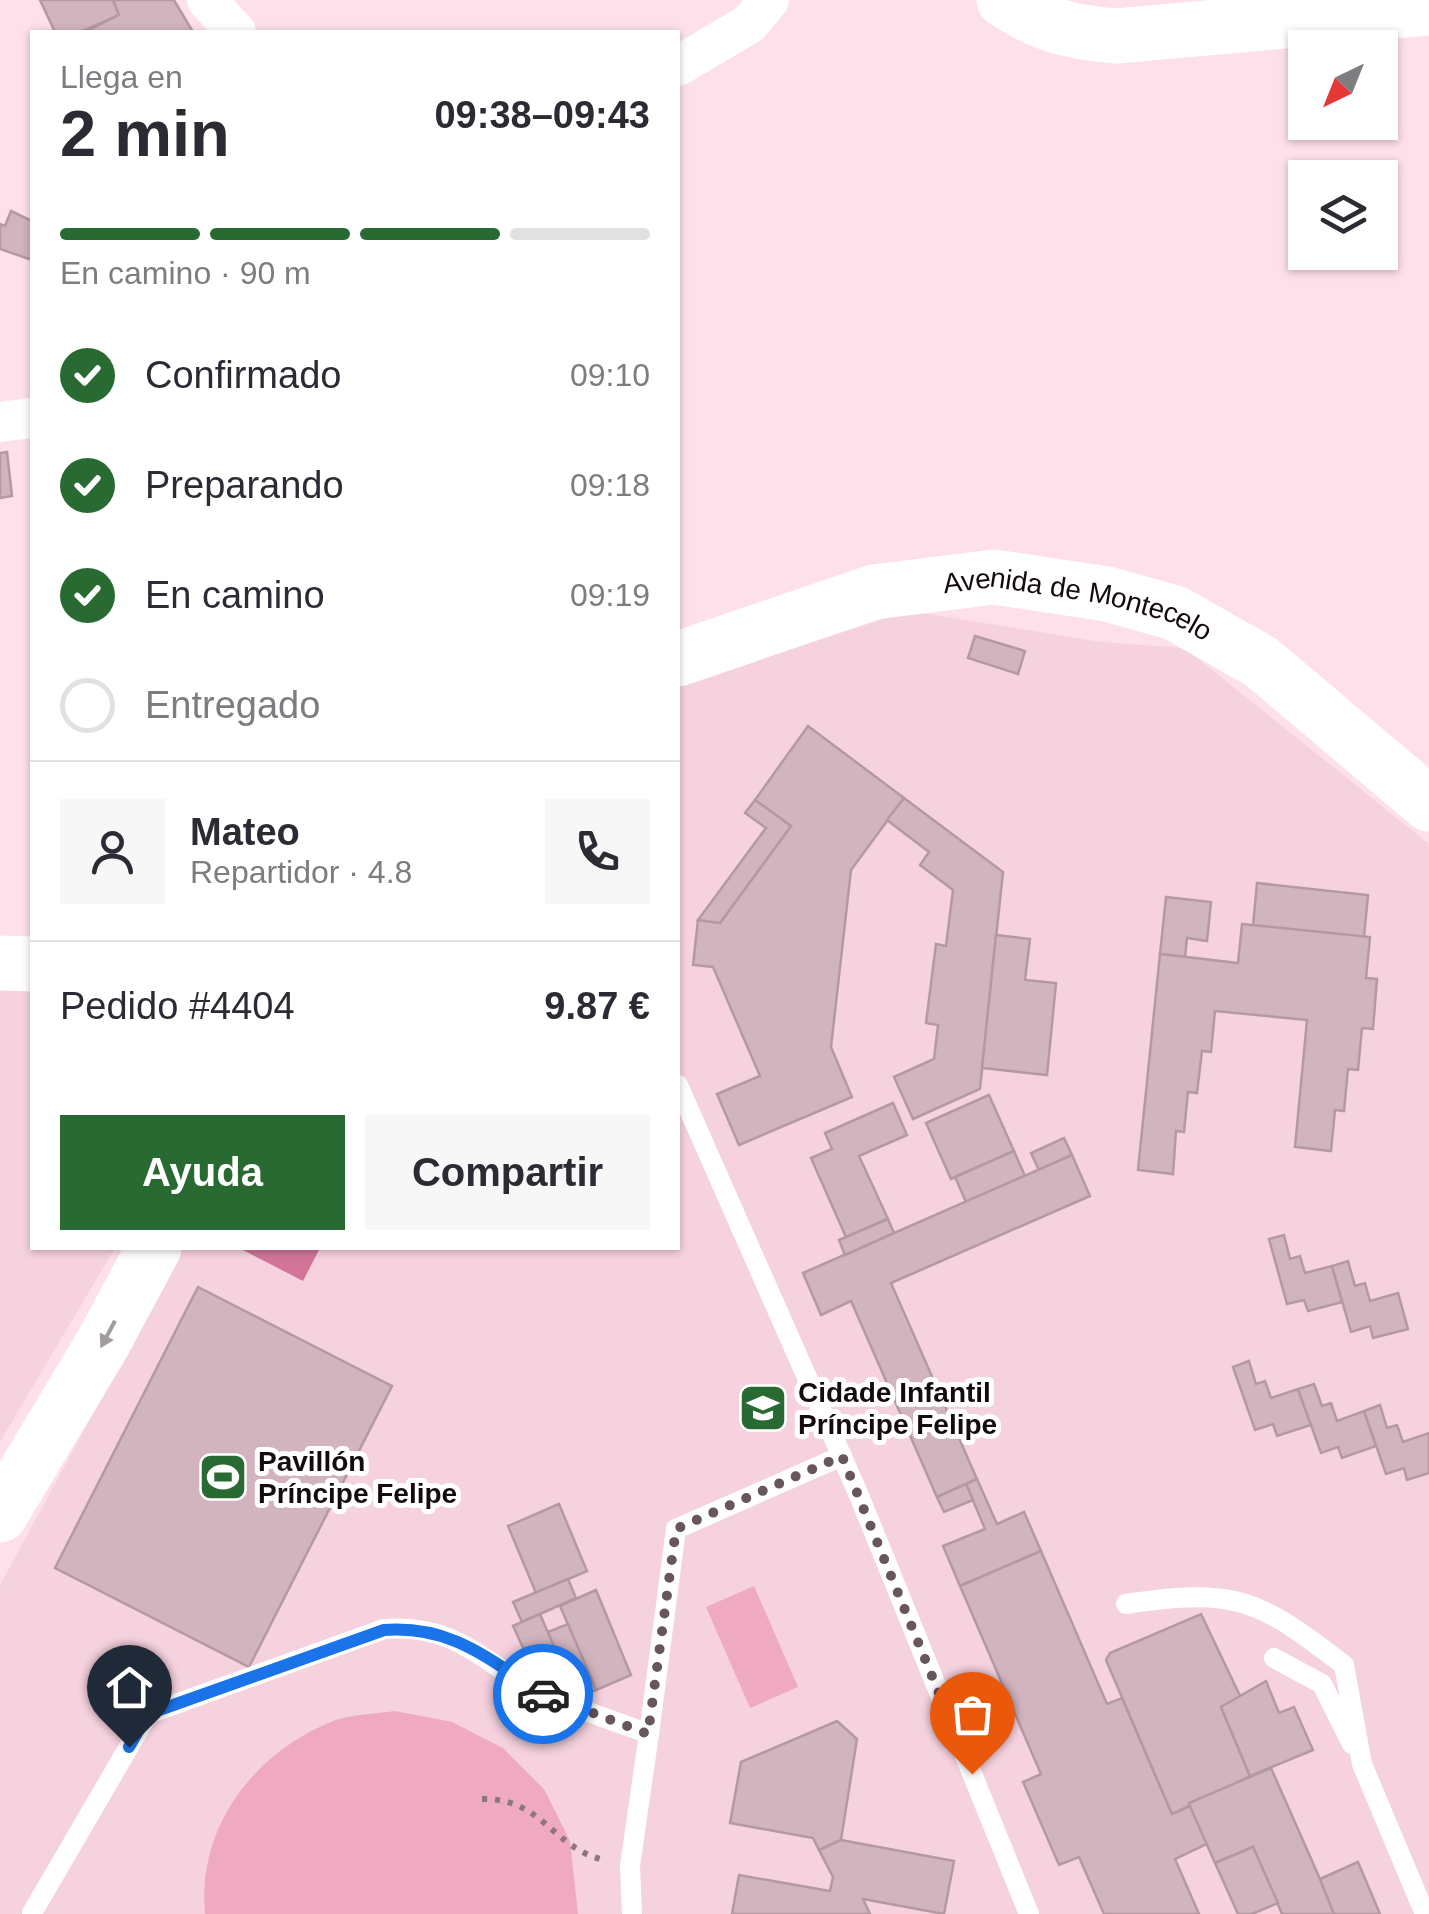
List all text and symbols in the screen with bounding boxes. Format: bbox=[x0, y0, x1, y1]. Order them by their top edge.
north arrow bbox=[1288, 30, 1398, 140]
map controls bbox=[1288, 30, 1398, 270]
text: Llega en bbox=[60, 59, 183, 95]
text: 09:38–09:43 bbox=[434, 94, 650, 136]
text: 2 min bbox=[60, 97, 230, 170]
button: layers bbox=[1288, 160, 1398, 270]
text: En camino · 90 m bbox=[60, 255, 311, 291]
icon: check bbox=[60, 348, 115, 403]
text: Confirmado bbox=[145, 354, 341, 396]
text: 09:10 bbox=[570, 357, 650, 393]
icon: check bbox=[60, 458, 115, 513]
text: Preparando bbox=[145, 464, 344, 506]
text: 09:18 bbox=[570, 467, 650, 503]
street label: Avenida de Montecelo bbox=[941, 562, 1218, 647]
icon: check bbox=[60, 568, 115, 623]
text: En camino bbox=[145, 574, 325, 616]
text: 09:19 bbox=[570, 577, 650, 613]
text: Entregado bbox=[145, 684, 320, 726]
button: person bbox=[60, 799, 165, 904]
button: phone bbox=[545, 799, 650, 904]
text: Mateo bbox=[190, 811, 300, 853]
text: Repartidor · 4.8 bbox=[190, 854, 412, 890]
text: Pedido #4404 bbox=[60, 985, 295, 1027]
text: 9.87 € bbox=[544, 985, 650, 1027]
button: Ayuda bbox=[60, 1115, 345, 1230]
button: Compartir bbox=[365, 1115, 650, 1230]
one-way arrow bbox=[100, 1319, 117, 1348]
place label: Cidade Infantil Príncipe Felipe bbox=[798, 1377, 997, 1440]
school or university icon: Cidade Infantil Príncipe Felipe bbox=[737, 1382, 789, 1434]
place label: Pavillón Príncipe Felipe bbox=[258, 1446, 457, 1509]
sports icon: Pavillón Príncipe Felipe bbox=[197, 1451, 249, 1503]
courier bbox=[493, 1644, 593, 1744]
pin bbox=[87, 1645, 172, 1748]
icon: home bbox=[102, 1660, 157, 1715]
icon: car bbox=[516, 1667, 571, 1722]
pin bbox=[930, 1672, 1015, 1775]
icon: bag bbox=[945, 1687, 1000, 1742]

